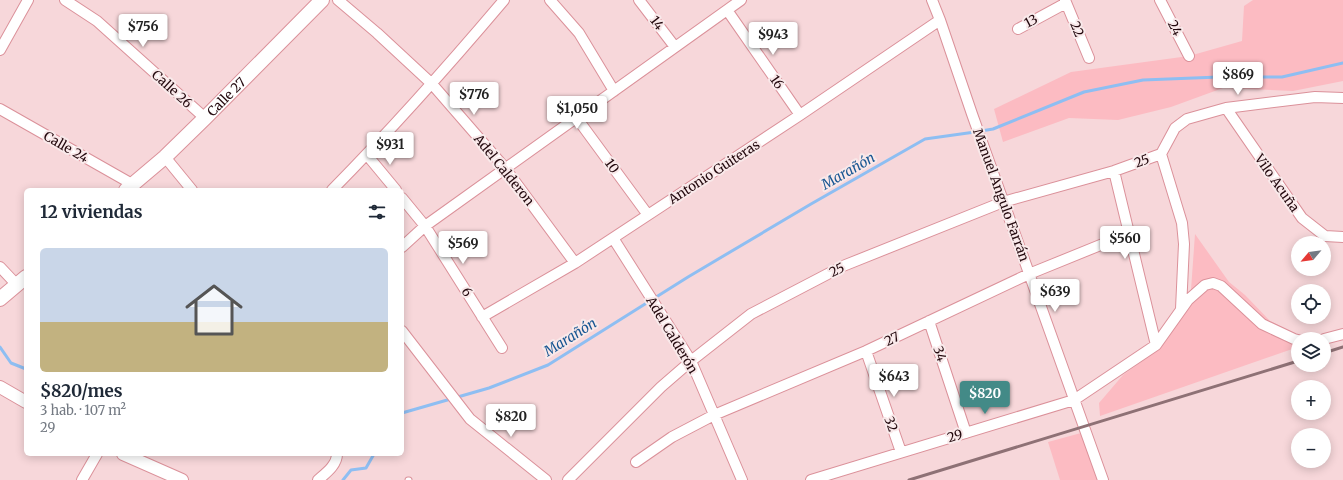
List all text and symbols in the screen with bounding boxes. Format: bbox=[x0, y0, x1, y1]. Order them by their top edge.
street label: 13 bbox=[1021, 10, 1041, 32]
street label: 14 bbox=[646, 13, 668, 33]
pin: $756 bbox=[119, 14, 167, 48]
street label: 24 bbox=[1164, 17, 1186, 39]
text: $756 bbox=[128, 18, 158, 35]
street label: 22 bbox=[1066, 19, 1088, 40]
pin: $943 bbox=[749, 22, 797, 56]
text: $943 bbox=[758, 26, 788, 43]
pin: $869 bbox=[1214, 62, 1262, 96]
street label: Calle 26 bbox=[148, 66, 196, 112]
text: $869 bbox=[1222, 66, 1254, 83]
street label: 16 bbox=[766, 72, 788, 92]
street label: Calle 27 bbox=[203, 73, 250, 120]
pin: $776 bbox=[450, 82, 498, 116]
text: $776 bbox=[459, 86, 489, 103]
pin: $1,050 bbox=[544, 96, 610, 130]
text: $1,050 bbox=[556, 100, 598, 117]
street label: Manuel Angulo Farrán bbox=[969, 126, 1033, 264]
street label: Calle 24 bbox=[41, 127, 91, 167]
street label: Adel Calderon bbox=[469, 130, 538, 209]
pin: $931 bbox=[366, 132, 414, 166]
text: $931 bbox=[376, 136, 404, 153]
street label: Antonio Guiteras bbox=[664, 136, 763, 208]
water label: Marañón bbox=[817, 148, 878, 194]
street label: 25 bbox=[1132, 150, 1152, 172]
street label: Vilo Acuña bbox=[1250, 150, 1303, 215]
street label: 10 bbox=[601, 155, 623, 177]
text: 12 viviendas bbox=[40, 201, 143, 223]
icon: filters bbox=[366, 201, 388, 223]
pin: $560 bbox=[1101, 226, 1149, 260]
text: $560 bbox=[1109, 230, 1141, 247]
pin: $569 bbox=[439, 231, 487, 265]
text: $569 bbox=[447, 235, 479, 252]
north arrow bbox=[1291, 236, 1331, 276]
map controls bbox=[1291, 236, 1331, 468]
street label: 25 bbox=[827, 259, 847, 281]
icon: home bbox=[178, 274, 250, 346]
pin: $639 bbox=[1031, 279, 1079, 313]
text: $639 bbox=[1040, 283, 1070, 300]
street label: 6 bbox=[458, 284, 476, 300]
button: locate bbox=[1291, 284, 1331, 324]
street label: Adel Calderón bbox=[642, 292, 702, 377]
water label: Marañón bbox=[539, 314, 600, 361]
street label: 27 bbox=[882, 328, 903, 350]
button: layers bbox=[1291, 332, 1331, 372]
street label: 34 bbox=[930, 344, 950, 364]
pin: $643 bbox=[870, 364, 918, 398]
text: $643 bbox=[878, 368, 910, 385]
text: $820/mes bbox=[40, 380, 123, 402]
button: + bbox=[1291, 380, 1331, 420]
pin: $820 bbox=[961, 381, 1009, 415]
text: $820 bbox=[969, 385, 1001, 402]
text: 3 hab. · 107 m² bbox=[40, 402, 126, 419]
pin: $820 bbox=[487, 404, 535, 438]
text: $820 bbox=[495, 408, 527, 425]
street label: 32 bbox=[881, 414, 902, 434]
text: 29 bbox=[40, 419, 55, 436]
street label: 29 bbox=[945, 426, 965, 446]
button: − bbox=[1291, 428, 1331, 468]

